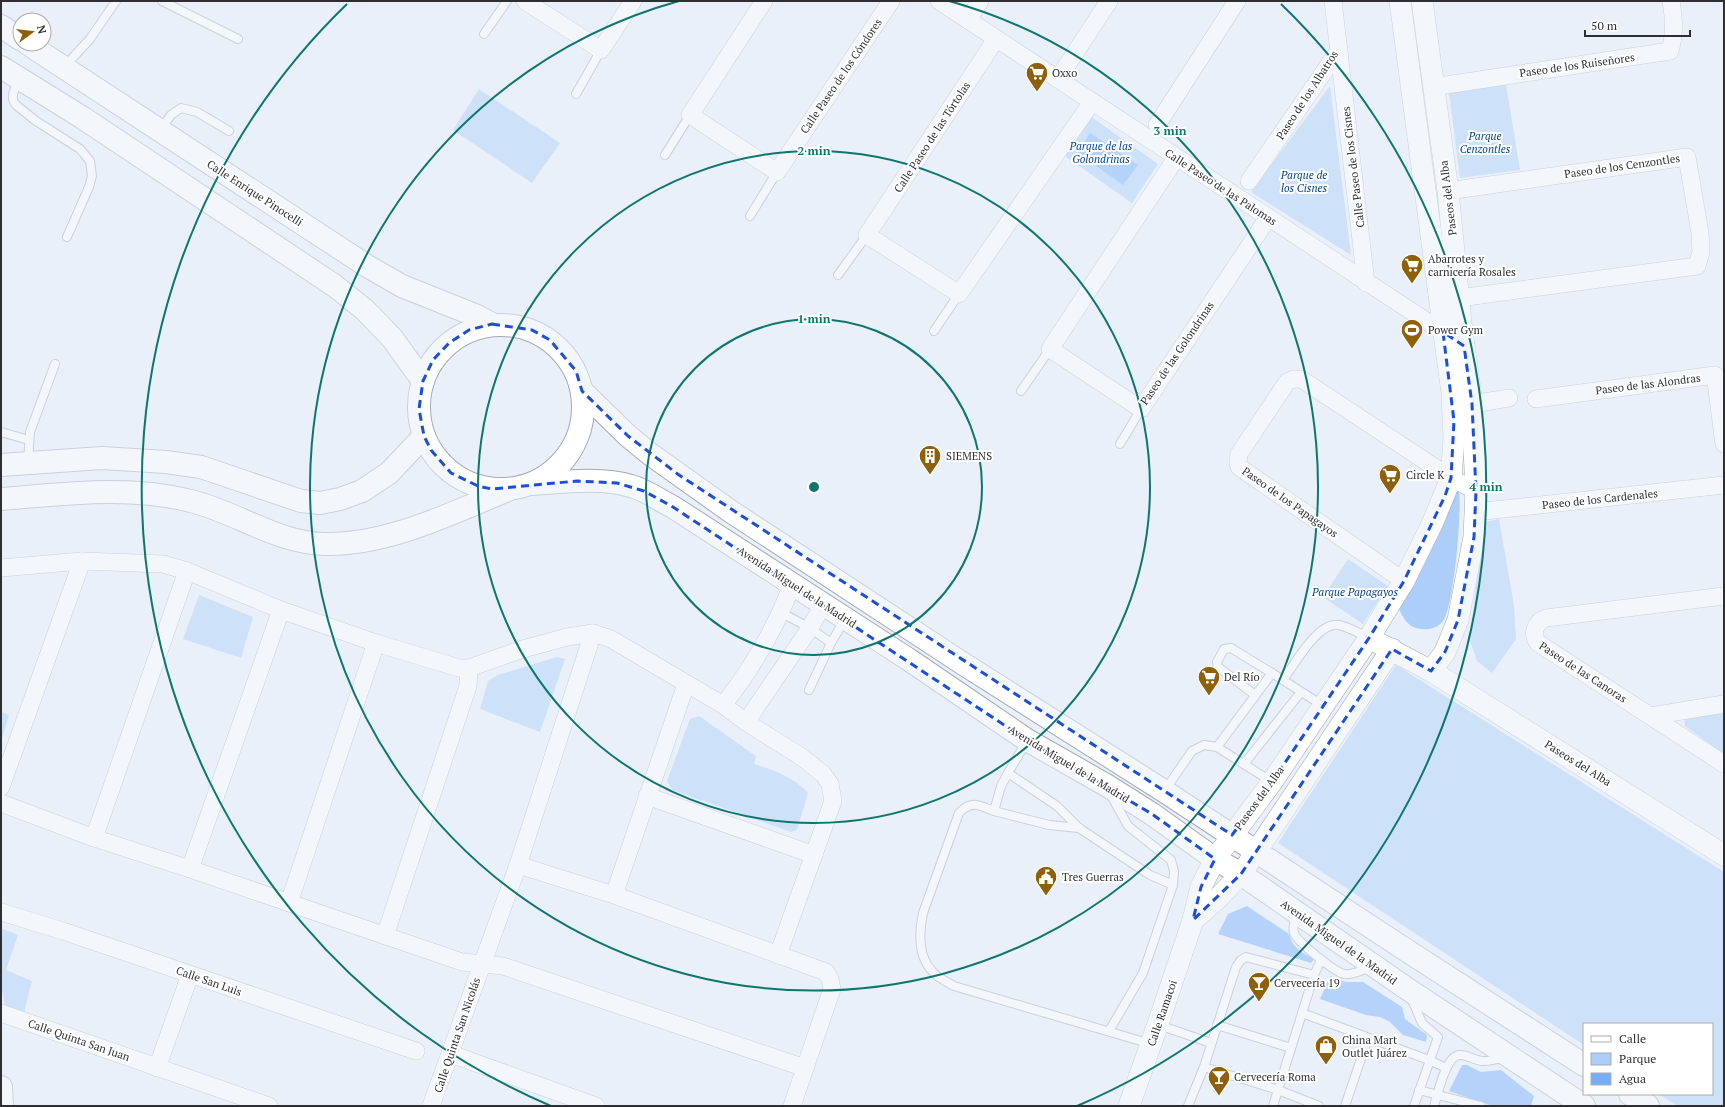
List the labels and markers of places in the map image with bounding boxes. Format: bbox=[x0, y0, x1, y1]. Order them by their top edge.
supermarket icon: Oxxo bbox=[1024, 60, 1050, 93]
place label: Oxxo bbox=[1052, 66, 1077, 80]
supermarket icon: Abarrotes y carnicería Rosales bbox=[1399, 252, 1425, 285]
place label: Abarrotes y carnicería Rosales bbox=[1428, 252, 1516, 279]
sports icon: Power Gym bbox=[1399, 317, 1425, 350]
place label: Power Gym bbox=[1428, 323, 1484, 337]
building icon: SIEMENS bbox=[917, 443, 943, 476]
place label: SIEMENS bbox=[946, 449, 992, 463]
supermarket icon: Circle K bbox=[1377, 462, 1403, 495]
place label: Circle K bbox=[1406, 468, 1445, 482]
centre of rings bbox=[807, 480, 821, 494]
supermarket icon: Del Río bbox=[1196, 664, 1222, 697]
place label: Del Río bbox=[1224, 670, 1260, 684]
public building icon: Tres Guerras bbox=[1033, 864, 1059, 897]
place label: Tres Guerras bbox=[1062, 870, 1124, 884]
bar icon: Cervecería 19 bbox=[1246, 970, 1272, 1003]
place label: Cervecería 19 bbox=[1274, 976, 1340, 990]
shop icon: China Mart Outlet Juárez bbox=[1313, 1033, 1339, 1066]
place label: China Mart Outlet Juárez bbox=[1342, 1033, 1407, 1060]
bar icon: Cervecería Roma bbox=[1206, 1064, 1232, 1097]
place label: Cervecería Roma bbox=[1234, 1070, 1316, 1084]

